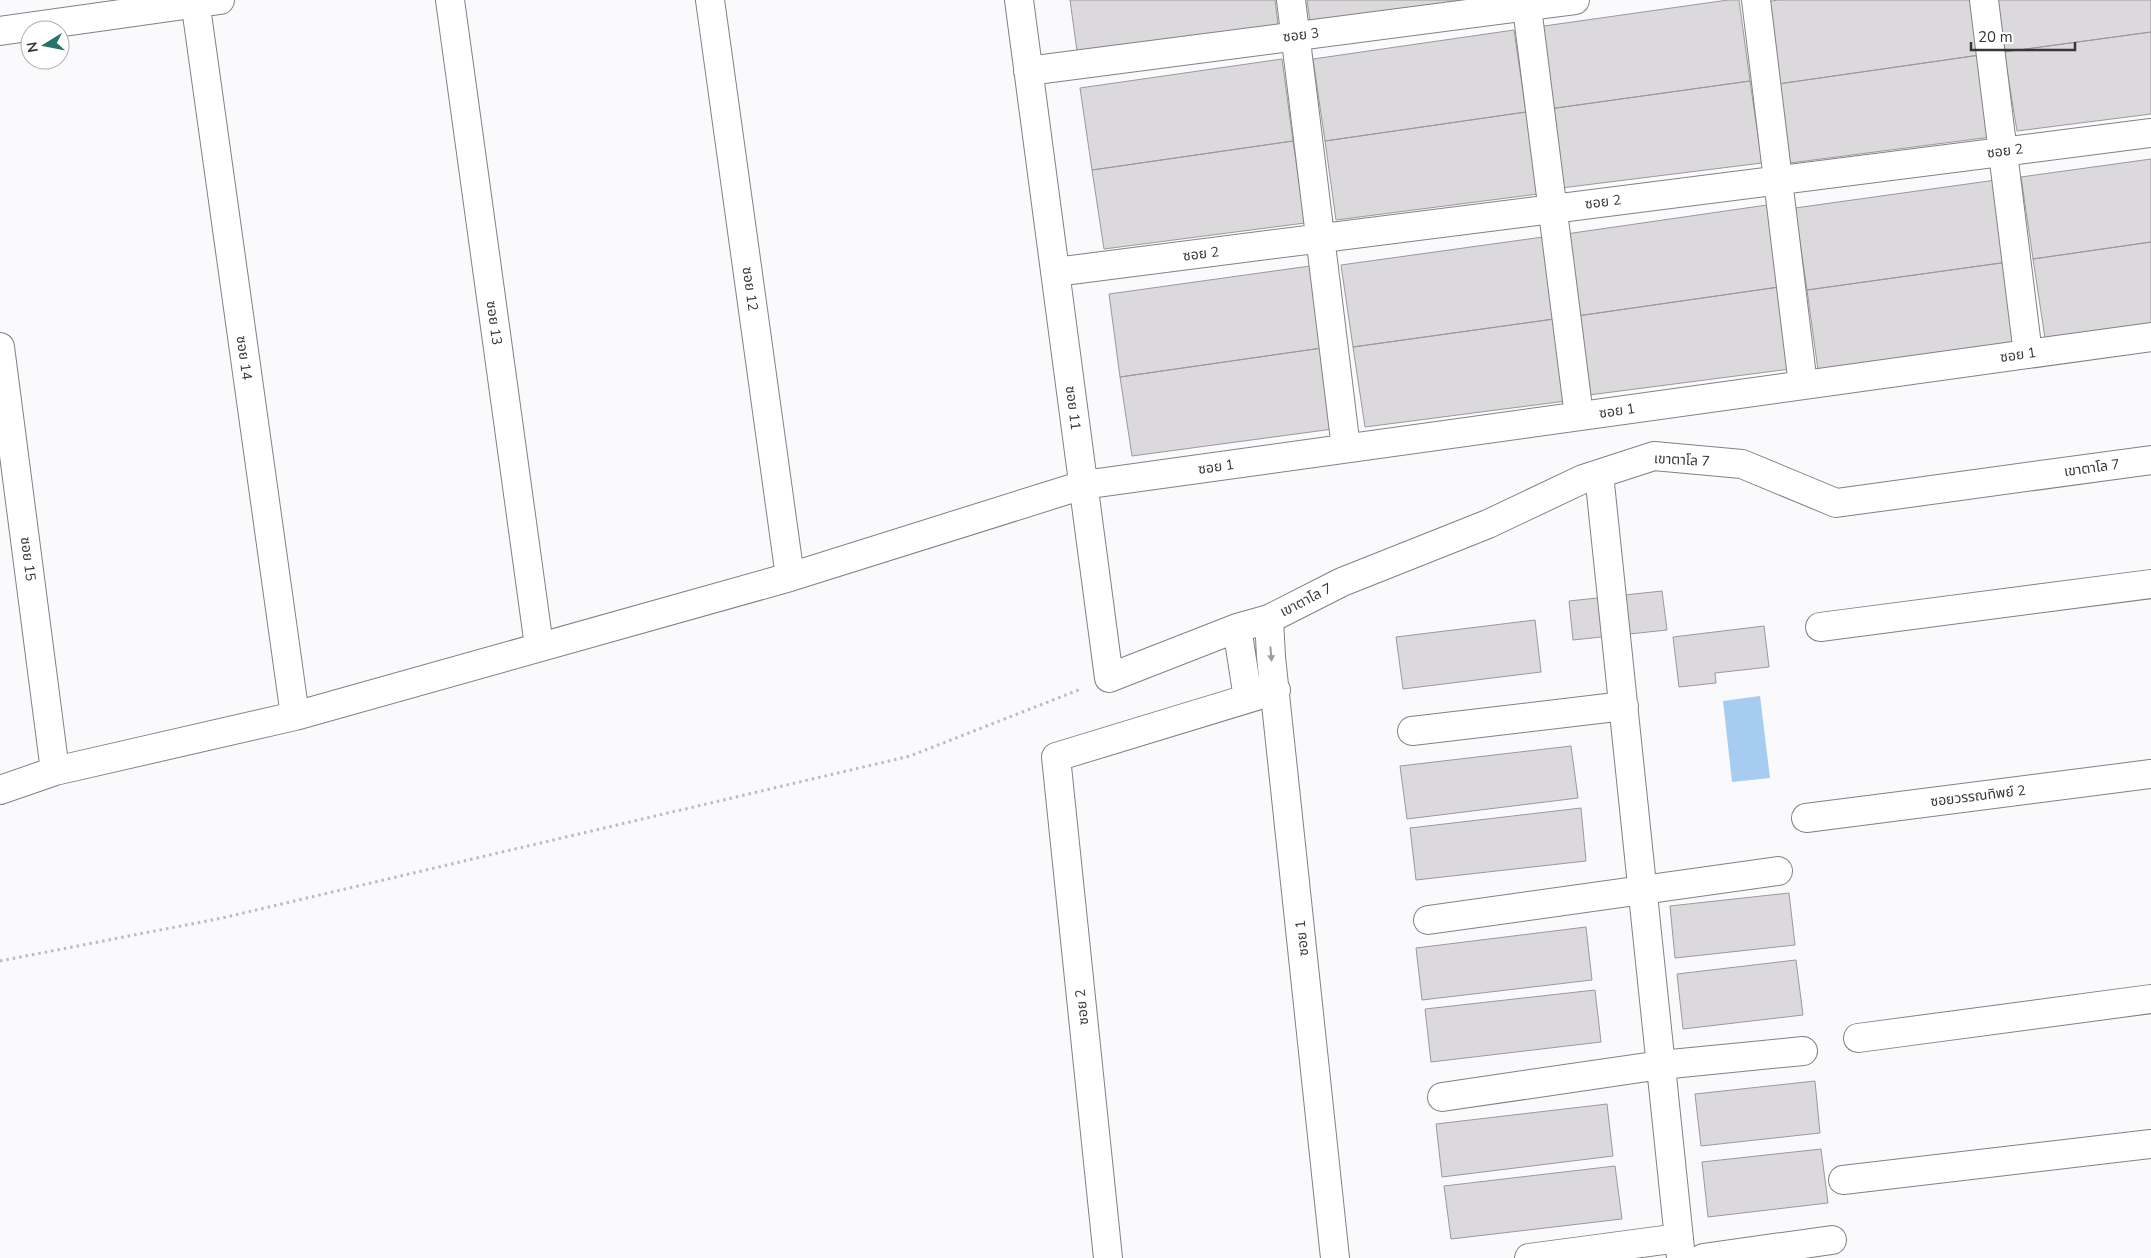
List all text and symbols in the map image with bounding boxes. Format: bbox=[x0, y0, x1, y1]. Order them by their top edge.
north arrow bbox=[20, 20, 70, 70]
scale bar bbox=[1971, 20, 2075, 52]
street label: ซอย 3 bbox=[1282, 23, 1320, 47]
text: 20 m bbox=[1978, 27, 2013, 47]
text: N bbox=[22, 40, 43, 54]
street label: ซอย 2 bbox=[1986, 139, 2024, 163]
street label: ซอย 2 bbox=[1584, 190, 1622, 214]
street label: ซอย 2 bbox=[1182, 242, 1220, 266]
street label: ซอย 12 bbox=[737, 266, 763, 312]
street label: ซอย 13 bbox=[481, 300, 507, 346]
street label: ซอย 14 bbox=[231, 335, 257, 381]
street label: ซอย 1 bbox=[1999, 343, 2037, 367]
street label: ซอย 11 bbox=[1061, 385, 1085, 431]
street label: ซอย 1 bbox=[1598, 399, 1636, 423]
street label: เขาตาโล 7 bbox=[1654, 449, 1710, 471]
street label: ซอย 1 bbox=[1197, 455, 1235, 479]
street label: เขาตาโล 7 bbox=[2063, 455, 2121, 481]
street label: ซอย 15 bbox=[16, 536, 40, 582]
street label: เขาตาโล 7 bbox=[1277, 579, 1335, 621]
one-way arrow bbox=[1267, 647, 1275, 663]
street label: ซอยวรรณทิพย์ 2 bbox=[1929, 781, 2027, 811]
street label: ซอย 1 bbox=[1291, 919, 1313, 957]
street label: ซอย 2 bbox=[1071, 988, 1093, 1026]

